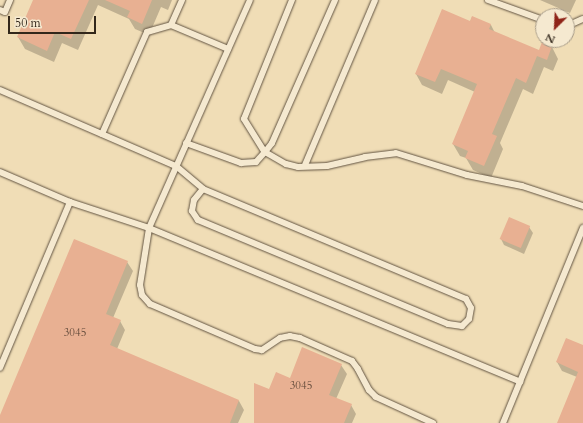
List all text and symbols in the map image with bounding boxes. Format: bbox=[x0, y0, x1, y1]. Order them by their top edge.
scale bar bbox=[10, 8, 98, 34]
north arrow bbox=[535, 8, 575, 48]
text: 50 m bbox=[15, 15, 41, 31]
text: N bbox=[543, 30, 558, 47]
house number: 3045 bbox=[64, 326, 86, 340]
house number: 3045 bbox=[290, 379, 312, 393]

